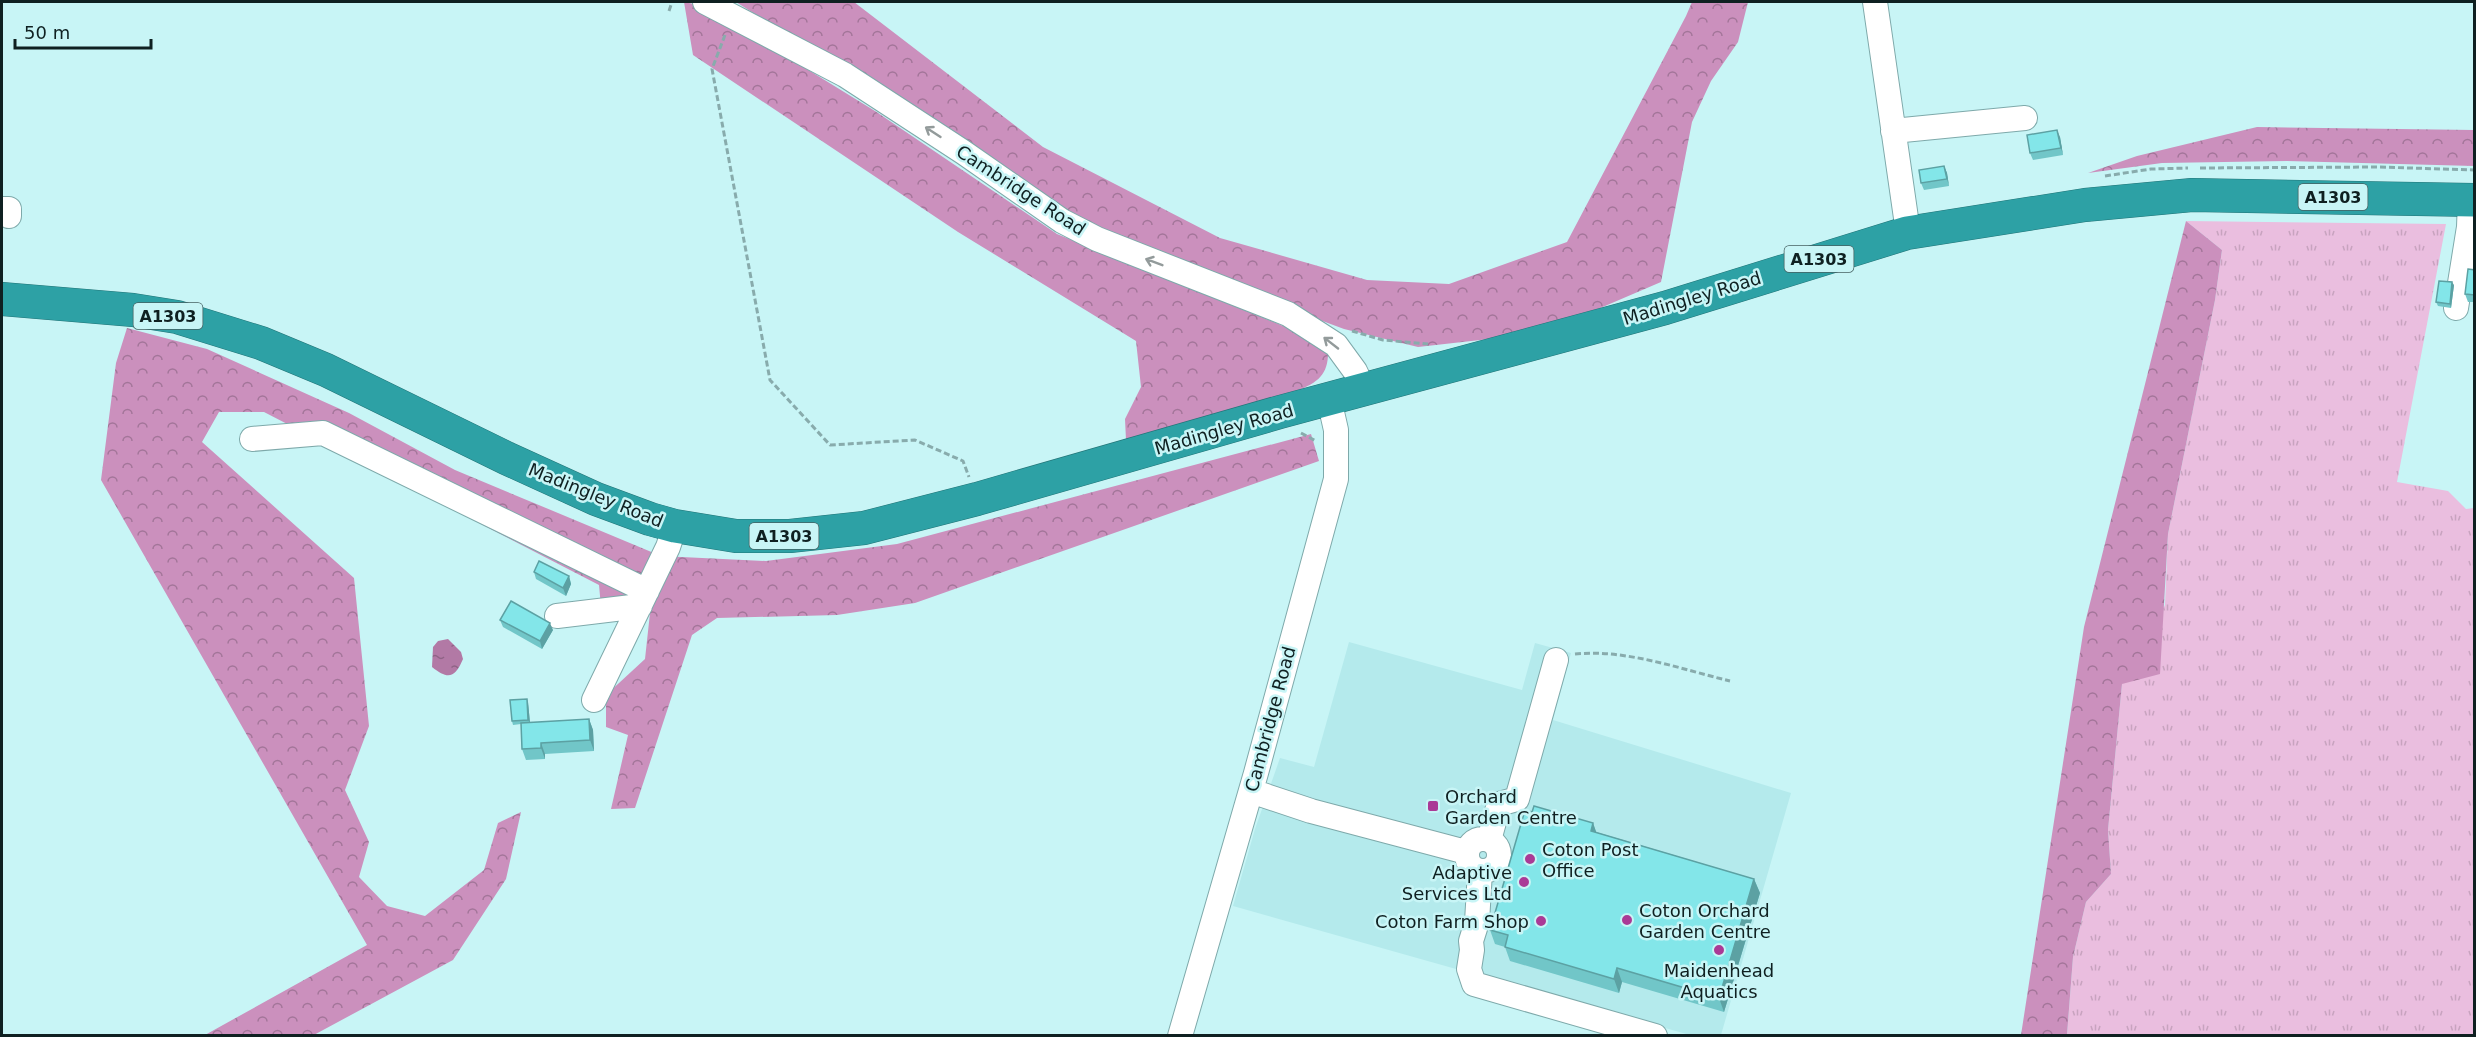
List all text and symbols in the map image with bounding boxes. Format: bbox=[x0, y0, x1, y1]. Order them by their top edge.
scale bar bbox=[15, 12, 152, 50]
text: 50 m bbox=[24, 22, 70, 43]
one-way arrow bbox=[924, 126, 941, 139]
street label: Cambridge Road bbox=[952, 140, 1090, 240]
road number: A1303 bbox=[2298, 184, 2368, 210]
road number: A1303 bbox=[1784, 246, 1854, 272]
one-way arrow bbox=[1146, 256, 1164, 267]
street label: Madingley Road bbox=[1620, 267, 1764, 329]
road number: A1303 bbox=[134, 303, 202, 329]
one-way arrow bbox=[1323, 336, 1339, 349]
street label: Madingley Road bbox=[1152, 399, 1296, 459]
street label: Madingley Road bbox=[526, 458, 666, 532]
road number: A1303 bbox=[750, 523, 818, 549]
street label: Cambridge Road bbox=[1240, 644, 1300, 794]
place label: Orchard Garden Centre bbox=[1445, 786, 1577, 828]
marker: Orchard Garden Centre bbox=[1426, 799, 1440, 813]
place label: Coton Post Office bbox=[1542, 839, 1638, 881]
marker: Coton Post Office bbox=[1523, 852, 1537, 866]
place label: Adaptive Services Ltd bbox=[1402, 862, 1512, 904]
marker: Adaptive Services Ltd bbox=[1517, 875, 1531, 889]
place label: Coton Orchard Garden Centre bbox=[1639, 900, 1771, 942]
place label: Coton Farm Shop bbox=[1375, 911, 1529, 932]
marker: Coton Orchard Garden Centre bbox=[1620, 913, 1634, 927]
marker: Coton Farm Shop bbox=[1534, 914, 1548, 928]
marker: Maidenhead Aquatics bbox=[1712, 943, 1726, 957]
place label: Maidenhead Aquatics bbox=[1664, 960, 1774, 1002]

